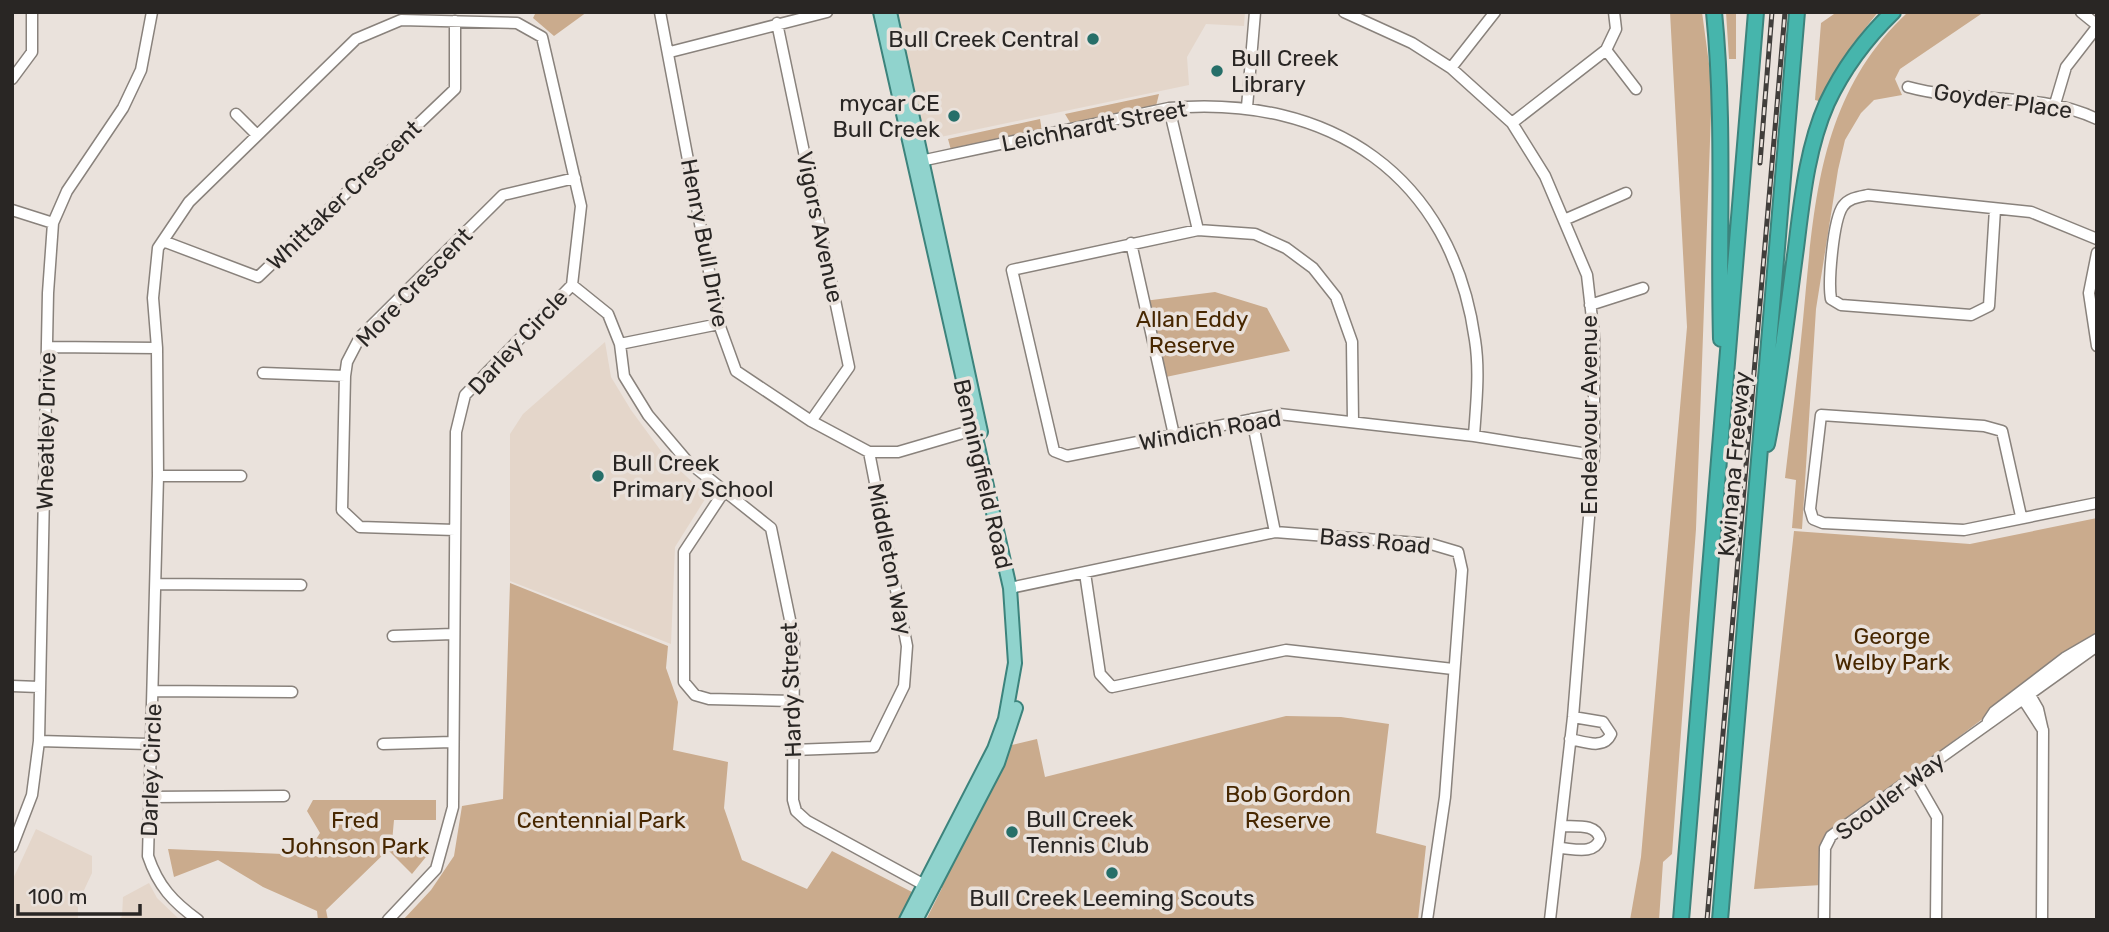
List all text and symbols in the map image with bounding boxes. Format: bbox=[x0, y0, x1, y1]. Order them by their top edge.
place label: Bull Creek Central bbox=[888, 25, 1079, 53]
marker: Bull Creek Central bbox=[1085, 31, 1101, 47]
place label: Bull Creek Library bbox=[1231, 44, 1339, 98]
marker: Bull Creek Library bbox=[1209, 63, 1225, 79]
street label: Goyder Place bbox=[1932, 77, 2074, 125]
place label: mycar CE Bull Creek bbox=[833, 89, 940, 143]
street label: Leichhardt Street bbox=[999, 94, 1189, 158]
marker: mycar CE Bull Creek bbox=[946, 108, 962, 124]
street label: Whittaker Crescent bbox=[261, 114, 427, 276]
street label: Vigors Avenue bbox=[790, 149, 850, 305]
street label: Henry Bull Drive bbox=[675, 156, 735, 330]
street label: More Crescent bbox=[350, 221, 478, 353]
street label: Darley Circle bbox=[462, 284, 574, 400]
park label: Allan Eddy Reserve bbox=[1136, 305, 1249, 359]
street label: Endeavour Avenue bbox=[1575, 315, 1603, 515]
street label: Wheatley Drive bbox=[31, 352, 61, 510]
street label: Kwinana Freeway bbox=[1712, 370, 1756, 558]
street label: Benningfield Road bbox=[948, 376, 1018, 572]
street label: Windich Road bbox=[1137, 404, 1283, 456]
place label: Bull Creek Primary School bbox=[612, 449, 774, 503]
marker: Bull Creek Primary School bbox=[590, 468, 606, 484]
street label: Middleton Way bbox=[862, 481, 918, 638]
street label: Bass Road bbox=[1318, 522, 1432, 560]
street label: Hardy Street bbox=[775, 622, 807, 758]
park label: George Welby Park bbox=[1834, 622, 1950, 676]
street label: Darley Circle bbox=[135, 703, 167, 837]
street label: Scouler Way bbox=[1830, 746, 1950, 846]
park label: Bob Gordon Reserve bbox=[1225, 780, 1351, 834]
place label: Bull Creek Tennis Club bbox=[1026, 805, 1149, 859]
park label: Fred Johnson Park bbox=[281, 806, 429, 860]
park label: Centennial Park bbox=[516, 806, 686, 834]
marker: Bull Creek Tennis Club bbox=[1004, 824, 1020, 840]
marker: Bull Creek Leeming Scouts bbox=[1104, 865, 1120, 881]
scale bar bbox=[18, 872, 140, 916]
text: 100 m bbox=[28, 884, 87, 909]
place label: Bull Creek Leeming Scouts bbox=[969, 884, 1255, 912]

